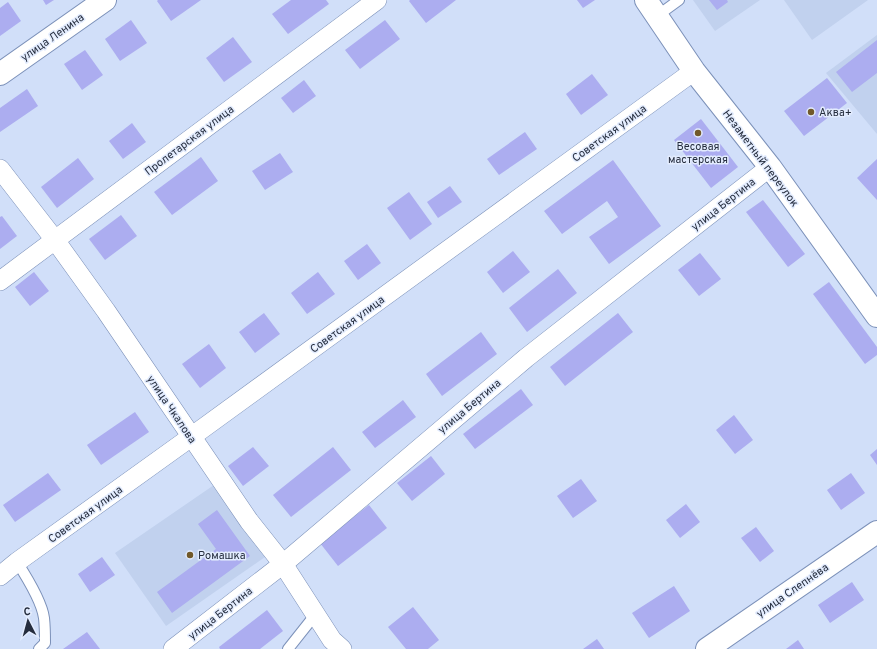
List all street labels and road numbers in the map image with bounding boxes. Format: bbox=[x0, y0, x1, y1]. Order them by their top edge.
street label: улица Ленина bbox=[18, 11, 87, 65]
street label: Советская улица bbox=[570, 102, 650, 166]
street label: Пролетарская улица bbox=[142, 103, 237, 179]
street label: Незаметный переулок bbox=[719, 107, 801, 210]
street label: улица Бертина bbox=[689, 175, 759, 234]
street label: Советская улица bbox=[308, 293, 388, 357]
street label: улица Чкалова bbox=[143, 373, 199, 446]
street label: улица Бертина bbox=[435, 376, 504, 437]
street label: Советская улица bbox=[46, 483, 126, 547]
street label: улица Слепнёва bbox=[754, 561, 832, 621]
street label: улица Бертина bbox=[186, 584, 256, 643]

